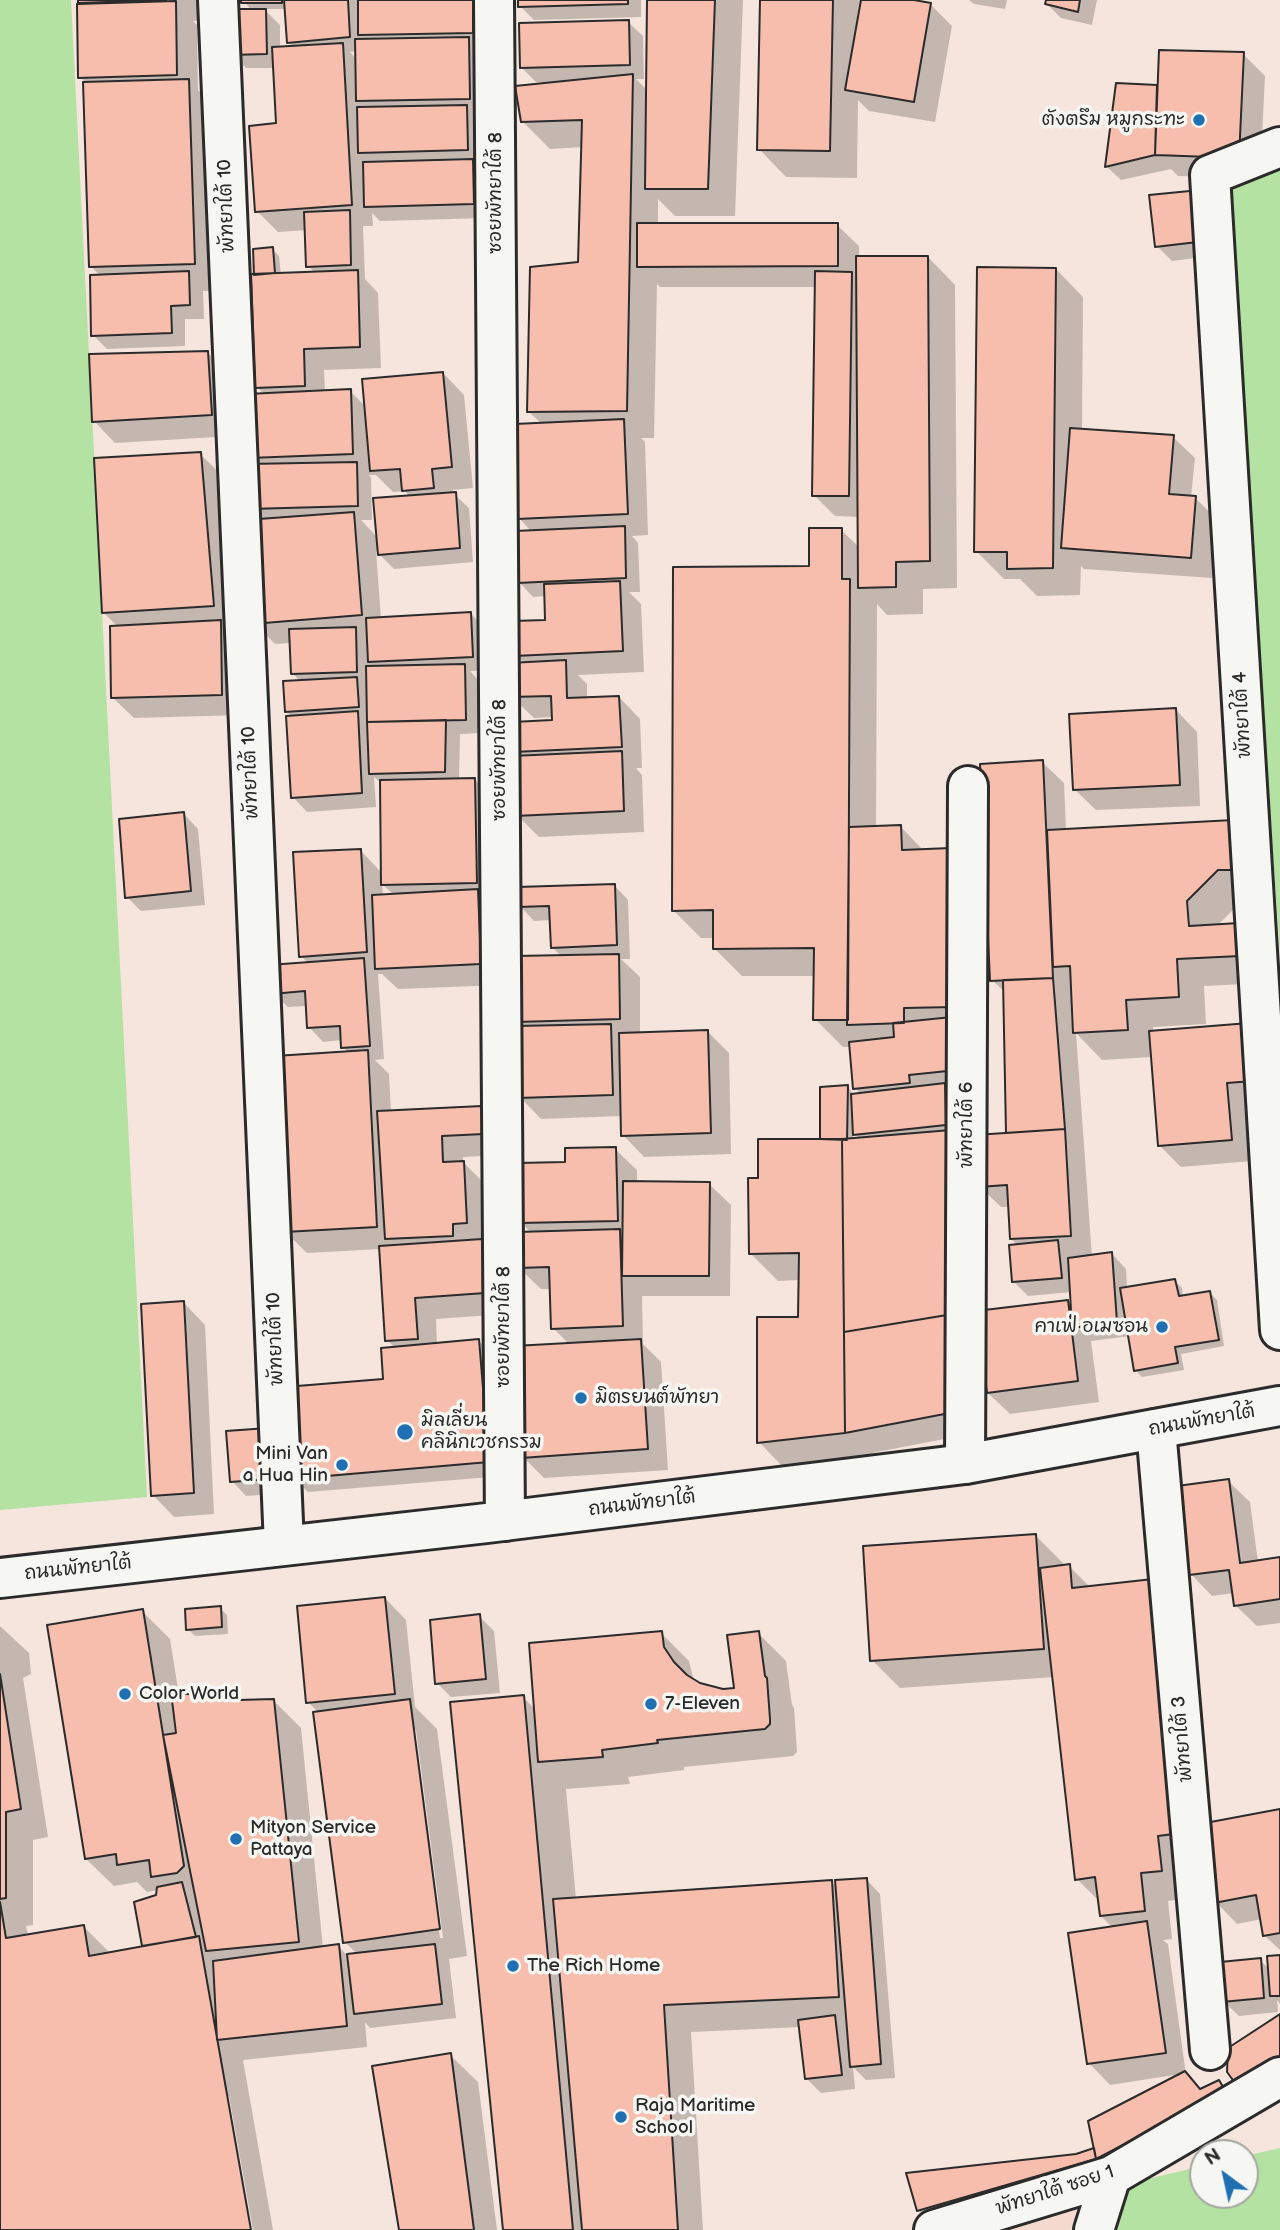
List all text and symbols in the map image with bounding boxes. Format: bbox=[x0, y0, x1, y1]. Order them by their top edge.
place label: ตังตรึม หมูกระทะ bbox=[1042, 109, 1185, 131]
marker: ตังตรึม หมูกระทะ bbox=[1191, 112, 1207, 128]
street label: ซอยพัทยาใต้ 8 bbox=[485, 132, 507, 254]
street label: พัทยาใต้ 10 bbox=[214, 159, 240, 253]
street label: พัทยาใต้ 4 bbox=[1229, 671, 1257, 759]
street label: ซอยพัทยาใต้ 8 bbox=[489, 699, 511, 821]
street label: พัทยาใต้ 10 bbox=[238, 726, 264, 820]
street label: พัทยาใต้ 6 bbox=[956, 1082, 978, 1168]
street label: ซอยพัทยาใต้ 8 bbox=[493, 1266, 515, 1388]
street label: พัทยาใต้ 10 bbox=[263, 1292, 289, 1386]
place label: คาเฟ่ อเมซอน bbox=[1035, 1316, 1148, 1338]
marker: คาเฟ่ อเมซอน bbox=[1154, 1319, 1170, 1335]
place label: มิตรยนต์พัทยา bbox=[595, 1387, 719, 1409]
marker: มิตรยนต์พัทยา bbox=[573, 1390, 589, 1406]
street label: ถนนพัทยาใต้ bbox=[1147, 1400, 1257, 1442]
place label: มิลเลี่ยน คลินิกเวชกรรม bbox=[421, 1410, 542, 1454]
marker: มิลเลี่ยน คลินิกเวชกรรม bbox=[395, 1422, 415, 1442]
place label: Mini Van a Hua Hin bbox=[243, 1443, 328, 1487]
marker: Mini Van a Hua Hin bbox=[334, 1457, 350, 1473]
street label: ถนนพัทยาใต้ bbox=[587, 1486, 697, 1522]
street label: ถนนพัทยาใต้ bbox=[23, 1552, 133, 1586]
place label: Color World bbox=[139, 1683, 239, 1705]
marker: Color World bbox=[117, 1686, 133, 1702]
place label: 7-Eleven bbox=[665, 1693, 740, 1715]
street label: พัทยาใต้ 3 bbox=[1168, 1695, 1198, 1783]
marker: 7-Eleven bbox=[643, 1696, 659, 1712]
place label: Mityon Service Pattaya bbox=[250, 1817, 376, 1861]
marker: Mityon Service Pattaya bbox=[228, 1831, 244, 1847]
place label: The Rich Home bbox=[527, 1955, 660, 1977]
marker: The Rich Home bbox=[505, 1958, 521, 1974]
place label: Raja Maritime School bbox=[635, 2095, 755, 2139]
marker: Raja Maritime School bbox=[613, 2109, 629, 2125]
north arrow bbox=[1189, 2139, 1259, 2209]
text: N bbox=[1201, 2144, 1226, 2171]
street label: พัทยาใต้ ซอย 1 bbox=[993, 2161, 1117, 2221]

